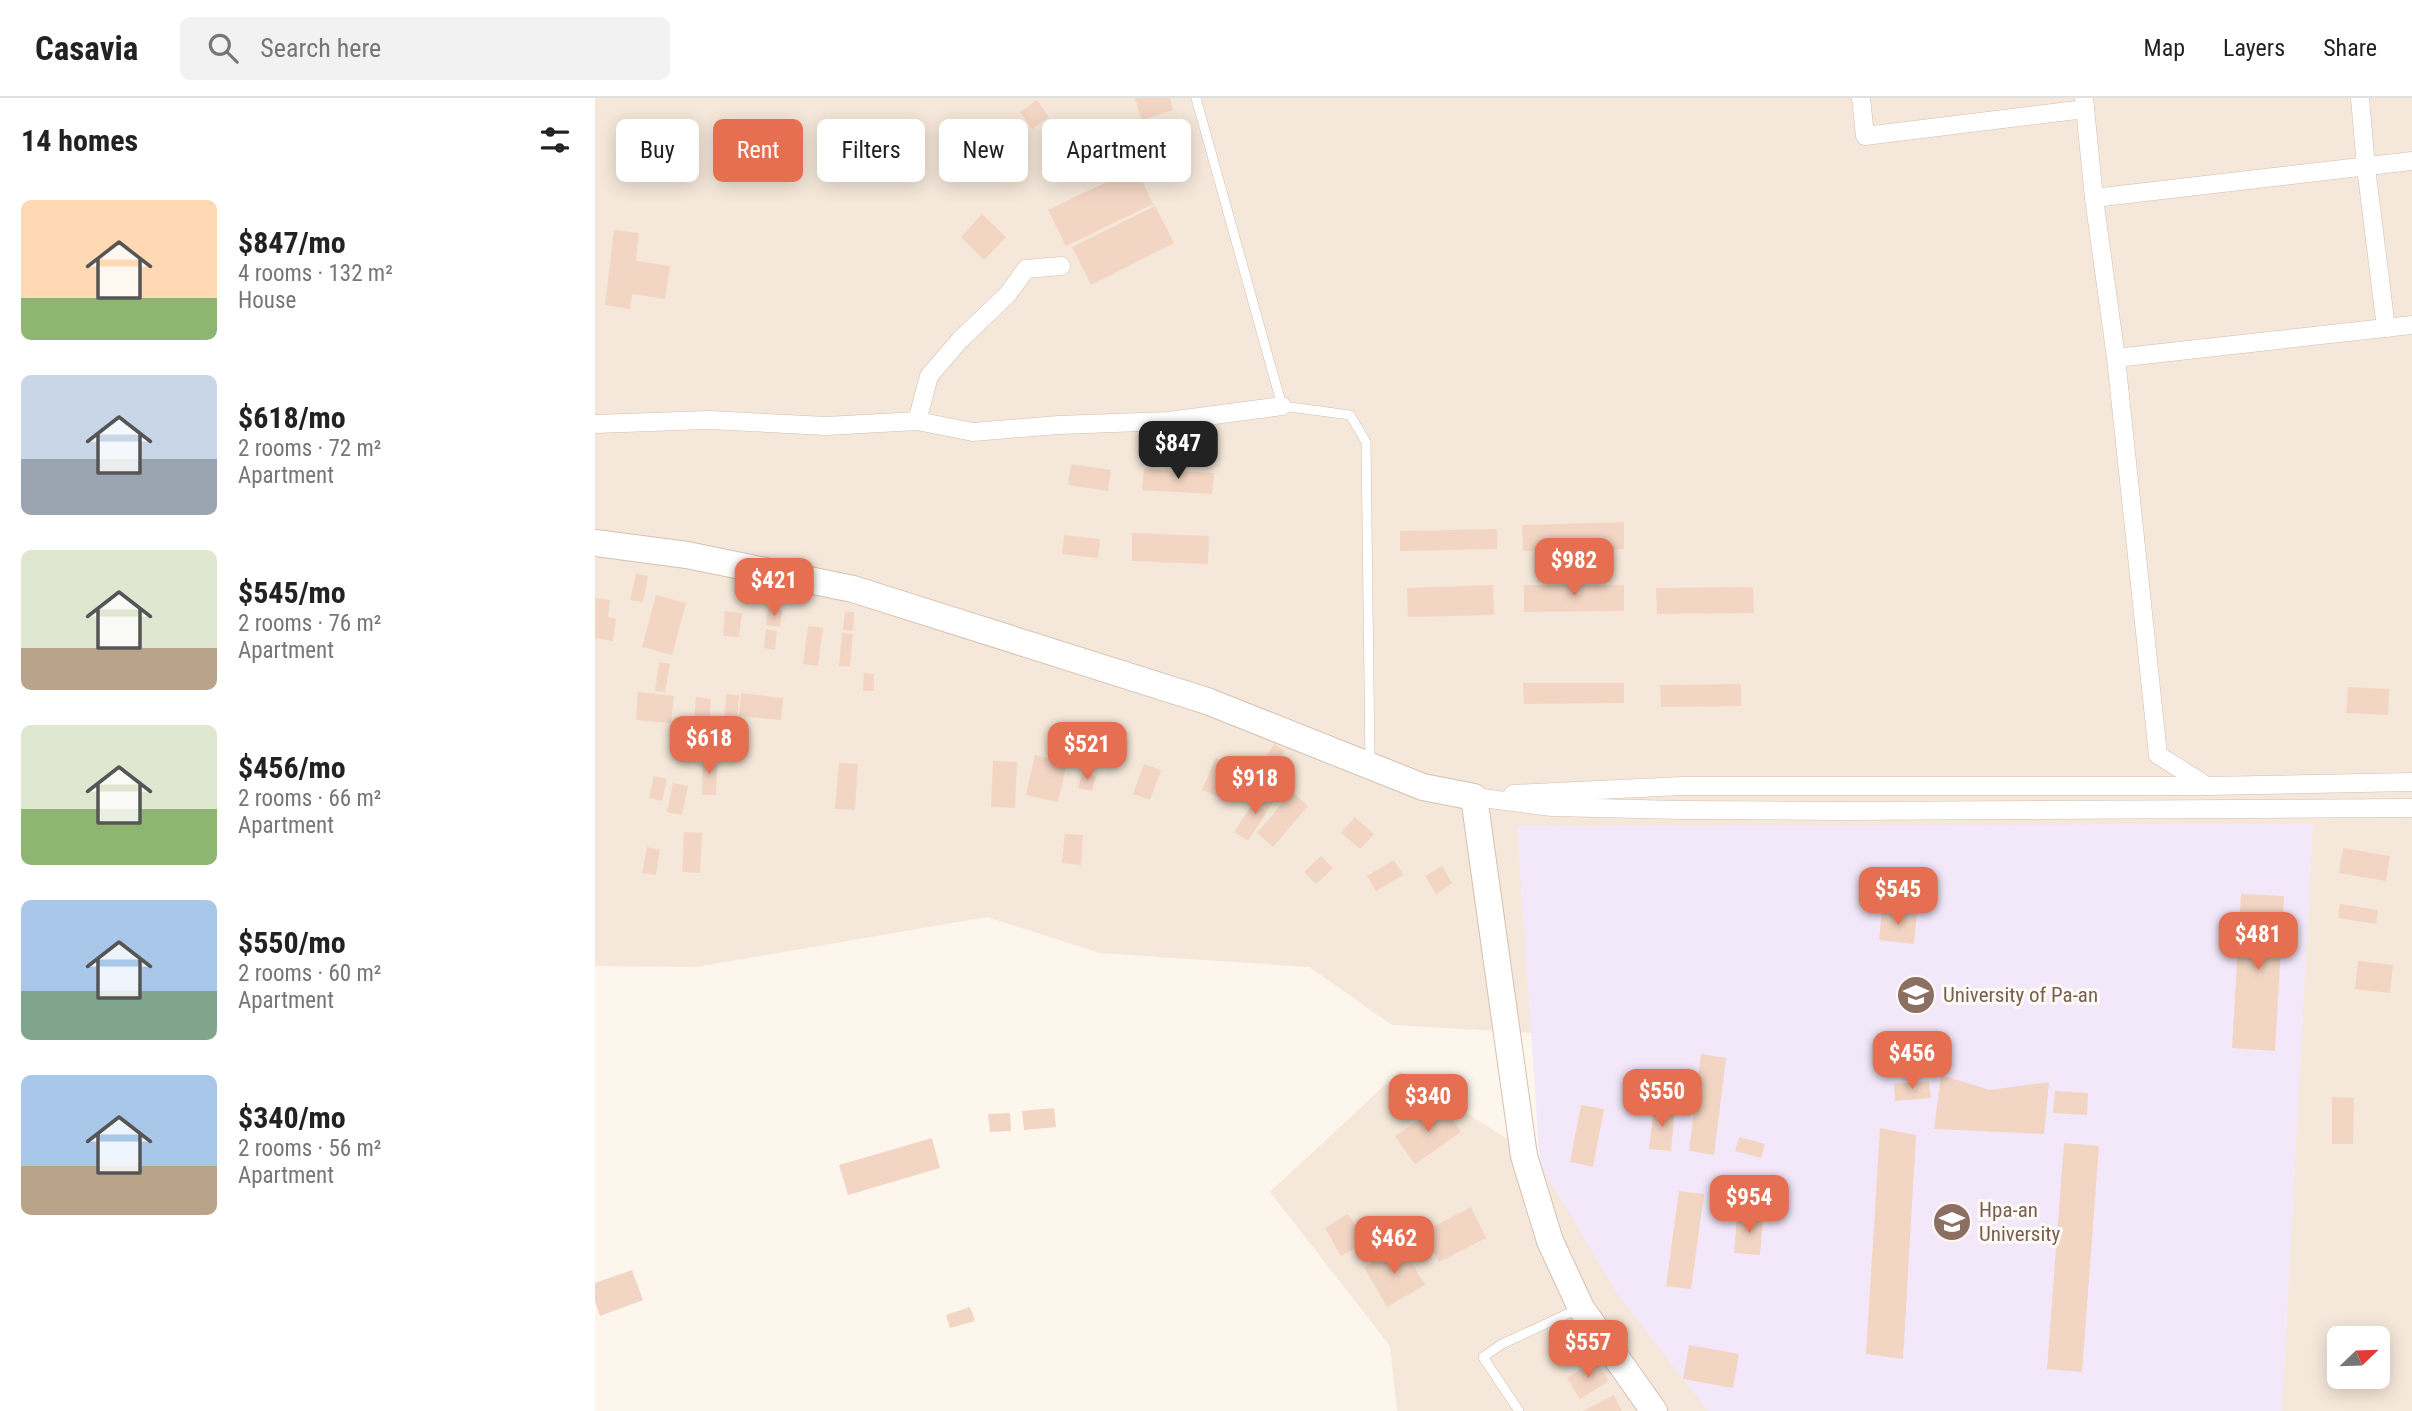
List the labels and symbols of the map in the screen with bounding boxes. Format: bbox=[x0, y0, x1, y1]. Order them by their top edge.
pin: $847 bbox=[1137, 422, 1219, 481]
pin: $982 bbox=[1533, 538, 1615, 598]
pin: $421 bbox=[733, 559, 815, 618]
pin: $618 bbox=[668, 716, 750, 776]
pin: $521 bbox=[1046, 722, 1128, 782]
pin: $918 bbox=[1214, 756, 1296, 816]
pin: $545 bbox=[1857, 868, 1939, 927]
pin: $481 bbox=[2217, 912, 2299, 972]
school or university icon: University of Pa-an bbox=[1895, 974, 1937, 1016]
place label: University of Pa-an bbox=[1943, 983, 2098, 1007]
pin: $456 bbox=[1871, 1032, 1953, 1091]
pin: $550 bbox=[1621, 1070, 1703, 1129]
pin: $340 bbox=[1387, 1074, 1469, 1134]
pin: $954 bbox=[1708, 1176, 1790, 1235]
place label: Hpa-an University bbox=[1979, 1198, 2060, 1246]
school or university icon: Hpa-an University bbox=[1931, 1201, 1973, 1243]
pin: $462 bbox=[1353, 1216, 1435, 1276]
pin: $557 bbox=[1547, 1320, 1629, 1380]
north arrow bbox=[2327, 1326, 2391, 1390]

